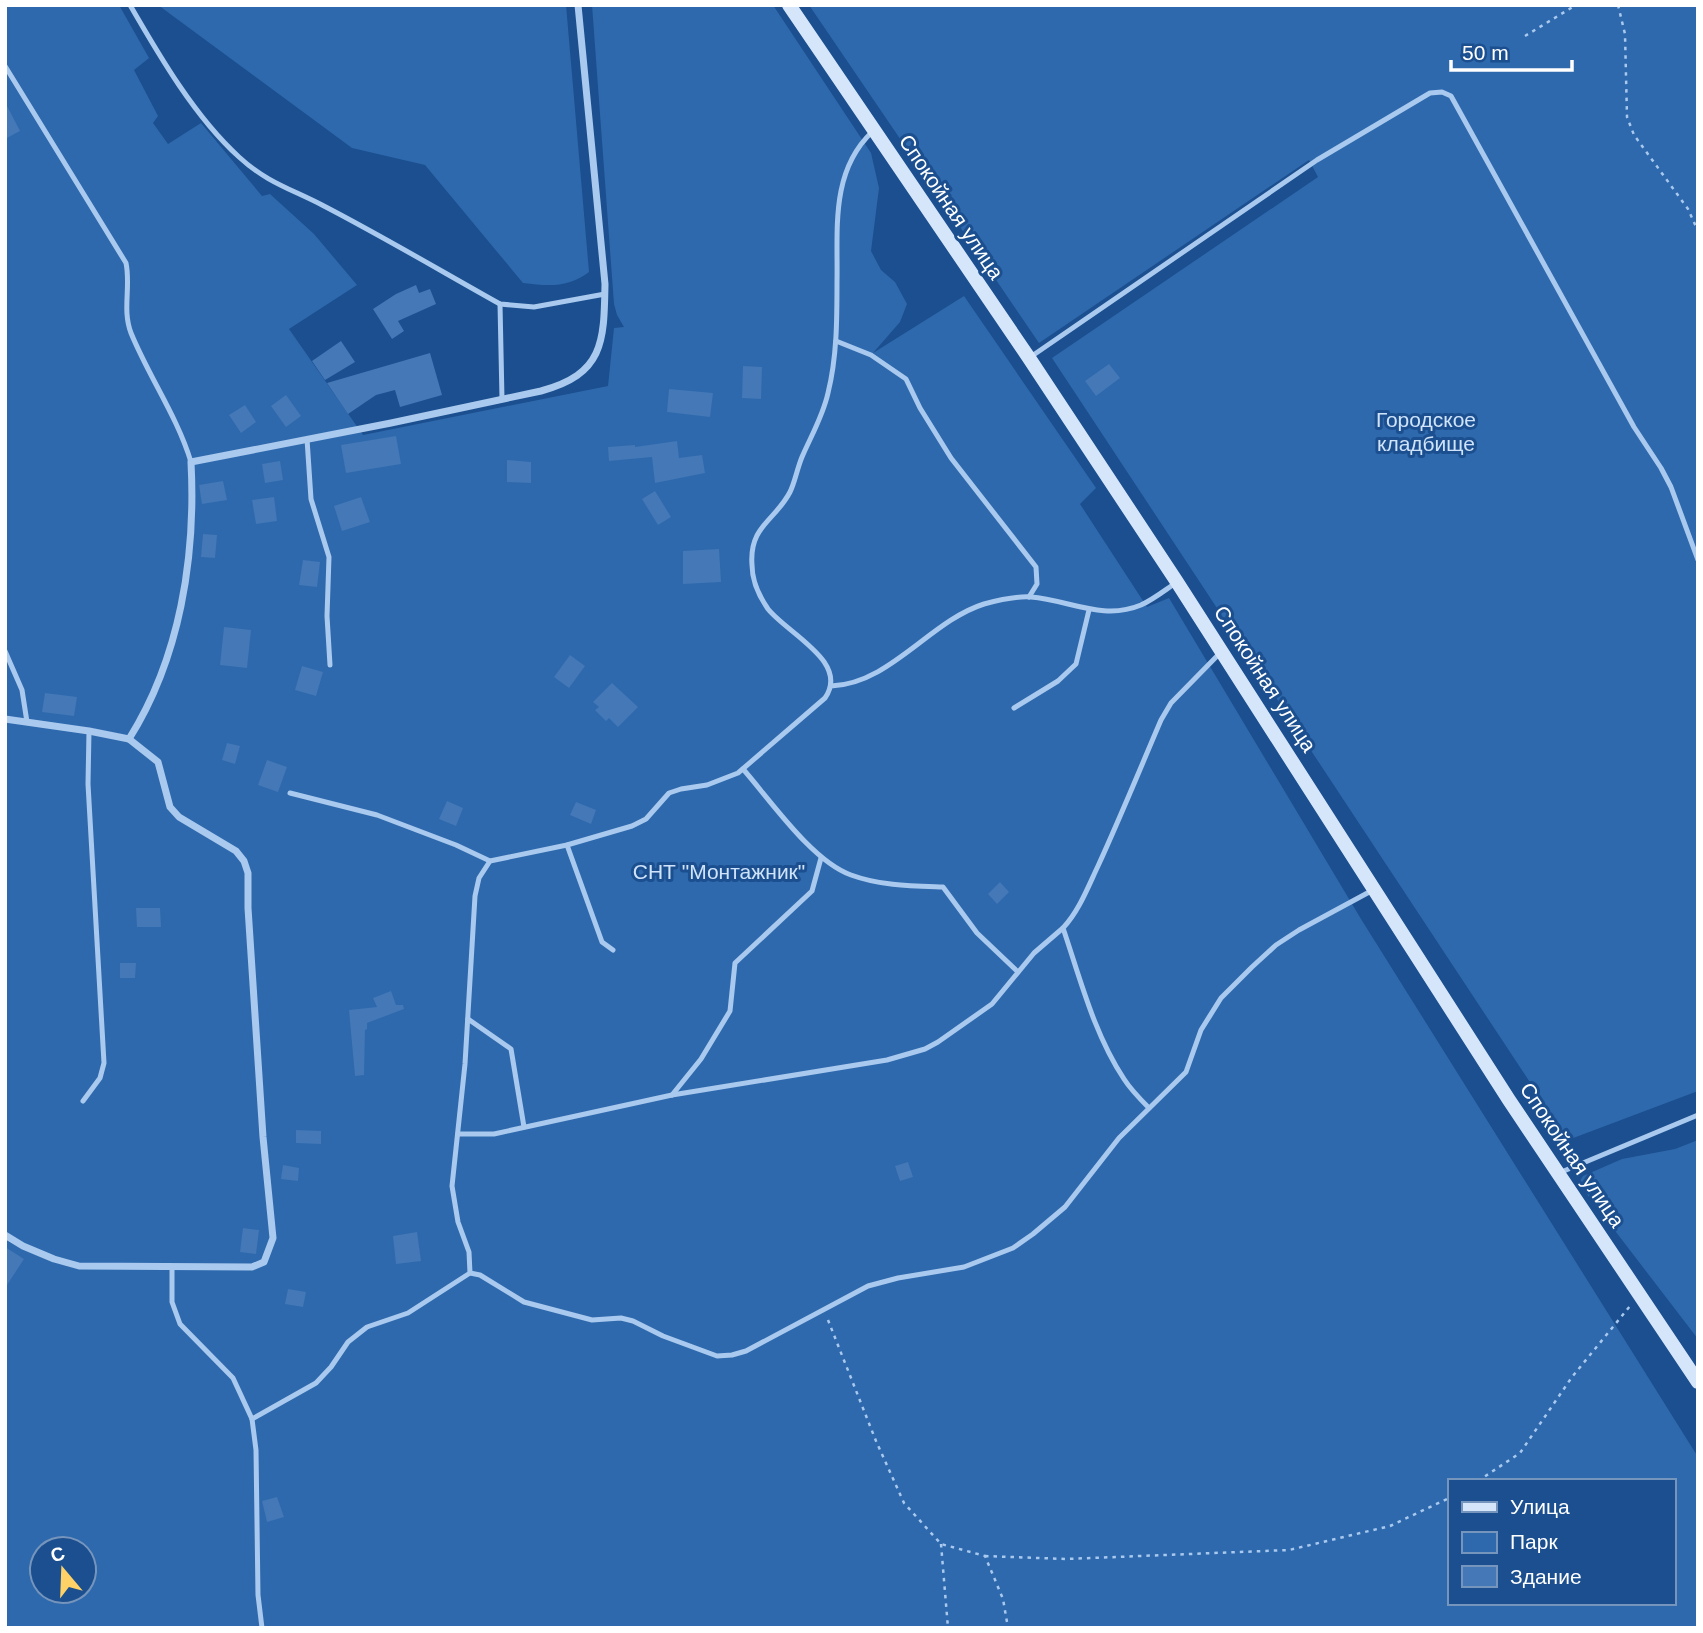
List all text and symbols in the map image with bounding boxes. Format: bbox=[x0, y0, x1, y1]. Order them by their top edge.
scale bar bbox=[1451, 28, 1572, 72]
text: 50 m bbox=[1462, 41, 1509, 64]
street label: Спокойная улица bbox=[895, 130, 1008, 284]
park label: Городское кладбище bbox=[1376, 408, 1476, 455]
street label: Спокойная улица bbox=[1210, 601, 1321, 756]
park label: СНТ "Монтажник" bbox=[633, 860, 805, 883]
street label: Спокойная улица bbox=[1516, 1078, 1629, 1232]
legend bbox=[1448, 1479, 1675, 1605]
text: Улица bbox=[1510, 1495, 1570, 1518]
text: Парк bbox=[1510, 1530, 1558, 1553]
north arrow bbox=[28, 1535, 98, 1605]
text: С bbox=[48, 1542, 68, 1567]
text: Здание bbox=[1510, 1565, 1582, 1588]

